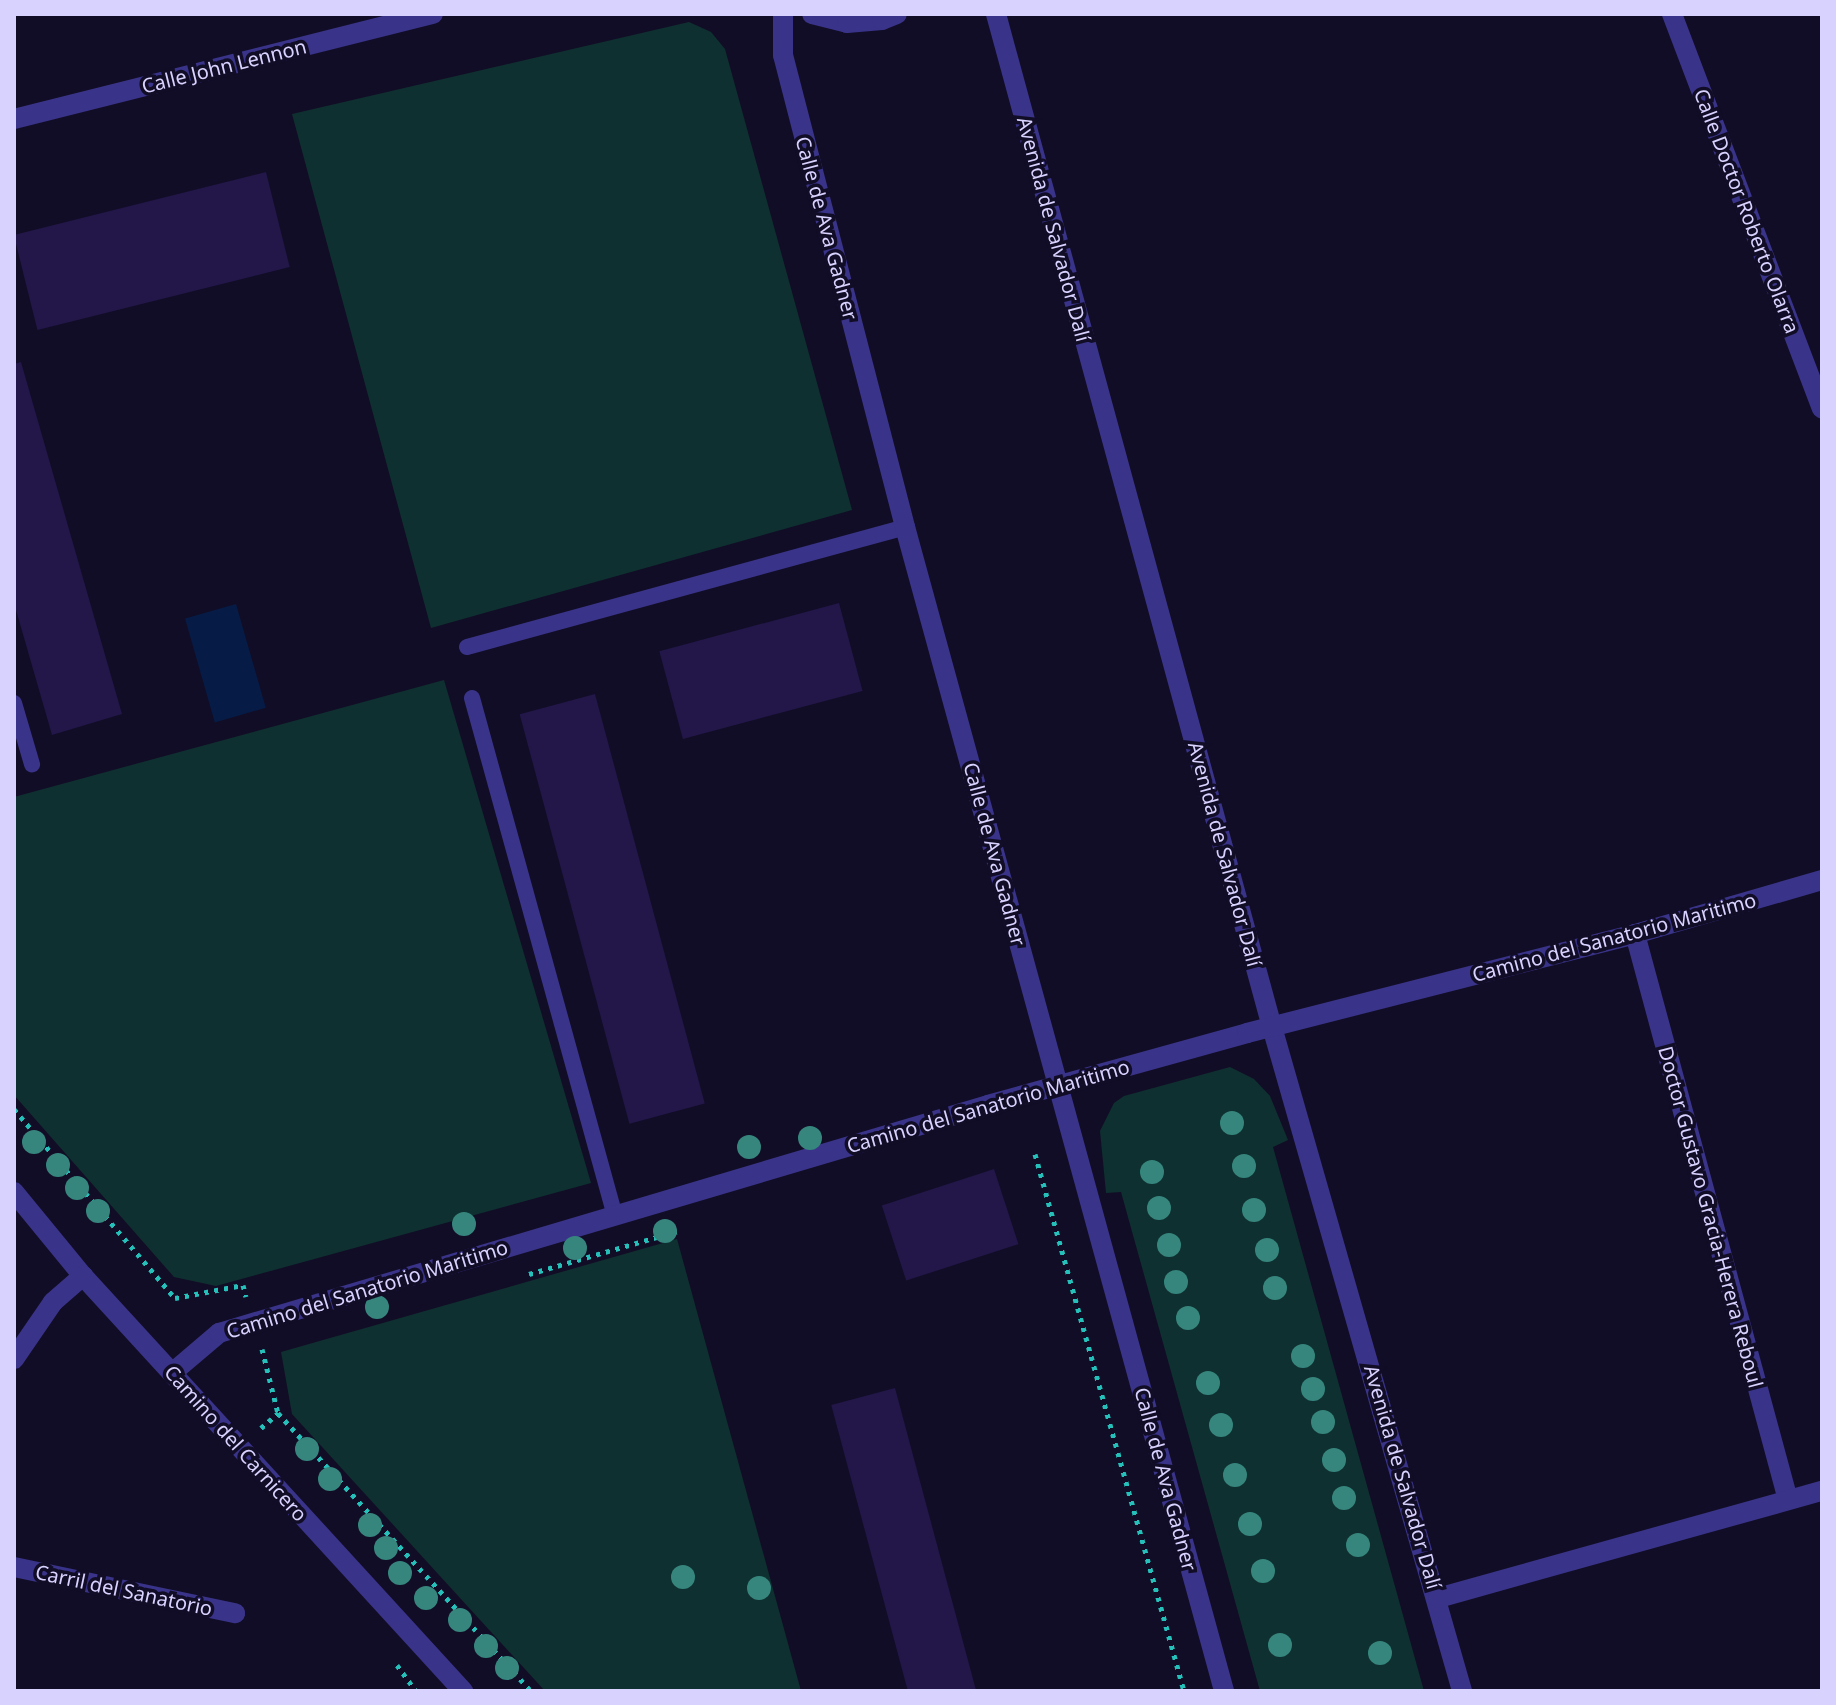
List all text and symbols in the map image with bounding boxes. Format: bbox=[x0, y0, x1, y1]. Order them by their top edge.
street label: Calle John Lennon bbox=[139, 34, 309, 98]
street label: Calle Doctor Roberto Olarra bbox=[1689, 85, 1805, 337]
street label: Avenida de Salvador Dalí bbox=[1012, 114, 1096, 344]
street label: Calle de Ava Gadner bbox=[791, 134, 863, 322]
street label: Avenida de Salvador Dalí bbox=[1183, 739, 1267, 969]
street label: Calle de Ava Gadner bbox=[959, 760, 1031, 948]
street label: Camino del Sanatorio Maritimo bbox=[1469, 887, 1759, 987]
street label: Doctor Gustavo Gracia-Herera Reboul bbox=[1654, 1044, 1768, 1390]
street label: Camino del Sanatorio Maritimo bbox=[844, 1054, 1132, 1158]
street label: Camino del Sanatorio Maritimo bbox=[223, 1235, 511, 1343]
street label: Camino del Carnicero bbox=[160, 1360, 312, 1526]
street label: Avenida de Salvador Dalí bbox=[1359, 1362, 1447, 1592]
street label: Calle de Ava Gadner bbox=[1130, 1385, 1202, 1573]
street label: Carril del Sanatorio bbox=[33, 1560, 215, 1620]

